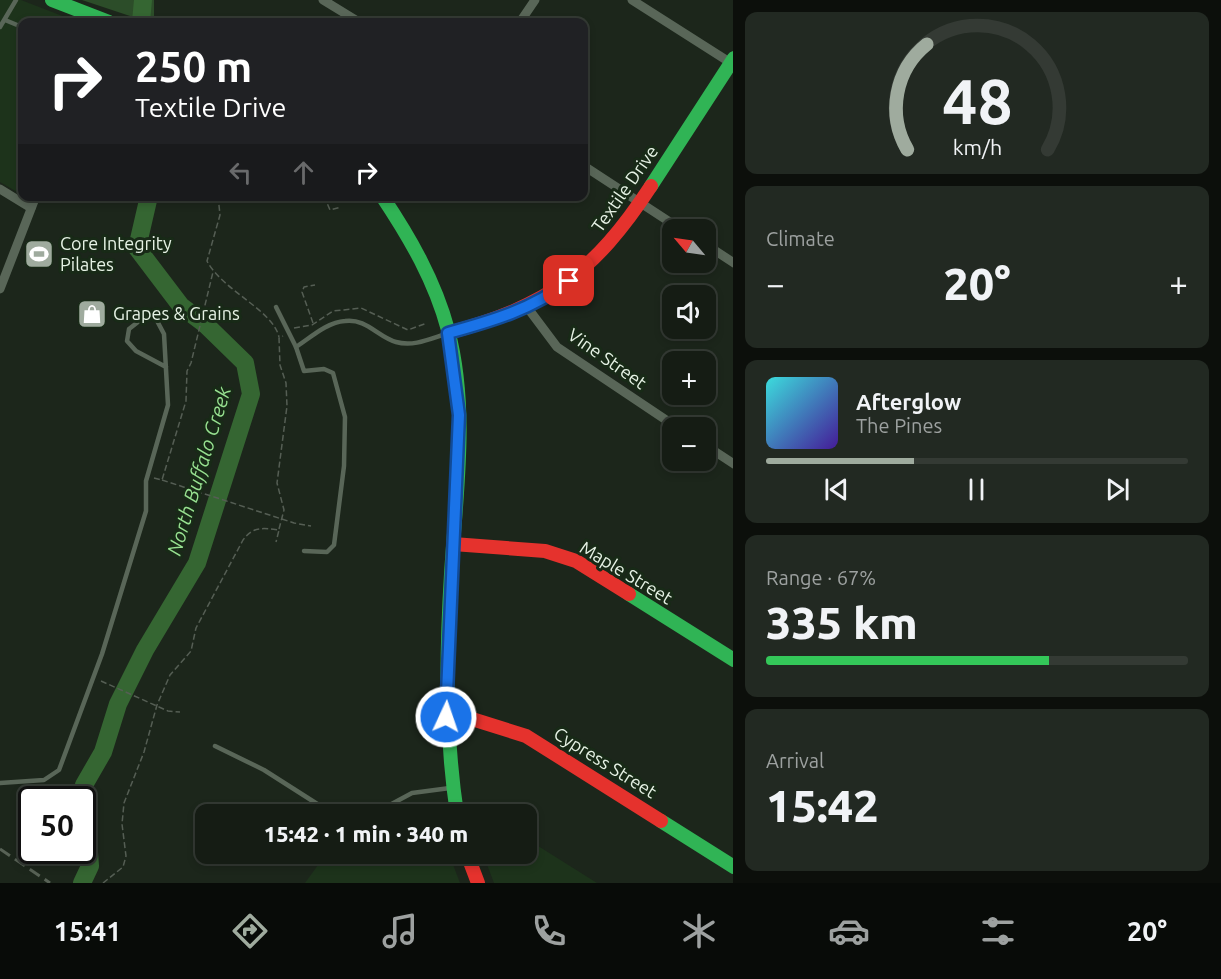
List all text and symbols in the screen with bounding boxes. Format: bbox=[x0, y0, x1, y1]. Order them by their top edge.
icon: right bbox=[36, 42, 114, 120]
text: 250 m bbox=[135, 43, 252, 90]
text: 48 bbox=[942, 66, 1012, 136]
text: Textile Drive bbox=[135, 92, 286, 122]
text: km/h bbox=[952, 135, 1002, 159]
street label: Textile Drive bbox=[587, 141, 661, 236]
icon: left bbox=[224, 156, 257, 189]
icon: ahead bbox=[287, 156, 320, 189]
icon: right bbox=[350, 156, 383, 189]
north arrow bbox=[662, 219, 716, 273]
map controls bbox=[662, 219, 716, 471]
text: Climate bbox=[766, 227, 835, 250]
place label: Core Integrity Pilates bbox=[60, 233, 172, 274]
sports icon: Core Integrity Pilates bbox=[23, 238, 55, 270]
pin bbox=[543, 255, 594, 306]
text: 20° bbox=[943, 258, 1011, 309]
icon: arrive bbox=[552, 264, 585, 297]
text: − bbox=[766, 265, 785, 302]
text: + bbox=[1169, 265, 1188, 302]
button: sound bbox=[662, 285, 716, 339]
shop icon: Grapes & Grains bbox=[76, 298, 108, 330]
place label: Grapes & Grains bbox=[113, 303, 240, 323]
street label: Vine Street bbox=[565, 324, 651, 392]
button: + bbox=[662, 351, 716, 405]
water label: North Buffalo Creek bbox=[162, 383, 235, 558]
text: Afterglow bbox=[856, 389, 961, 414]
text: The Pines bbox=[856, 414, 942, 437]
button: − bbox=[662, 417, 716, 471]
icon: previous bbox=[820, 473, 853, 506]
icon: pause bbox=[960, 473, 993, 506]
icon: next bbox=[1101, 473, 1134, 506]
street label: Maple Street bbox=[577, 537, 676, 608]
text: Range · 67% bbox=[766, 566, 876, 589]
text: 335 km bbox=[766, 597, 918, 648]
position arrow bbox=[414, 685, 478, 749]
street label: Cypress Street bbox=[551, 723, 660, 802]
text: Arrival bbox=[766, 749, 824, 772]
text: 15:42 bbox=[766, 780, 879, 831]
speed limit sign: 50 bbox=[18, 786, 96, 864]
text: 15:42 · 1 min · 340 m bbox=[264, 821, 468, 846]
icon: directions bbox=[229, 910, 271, 952]
icon: music bbox=[379, 910, 421, 952]
icon: phone bbox=[528, 910, 570, 952]
icon: climate bbox=[678, 910, 720, 952]
icon: car bbox=[828, 910, 870, 952]
icon: filters bbox=[977, 910, 1019, 952]
text: 15:41 bbox=[54, 916, 121, 946]
text: 20° bbox=[1127, 916, 1167, 946]

